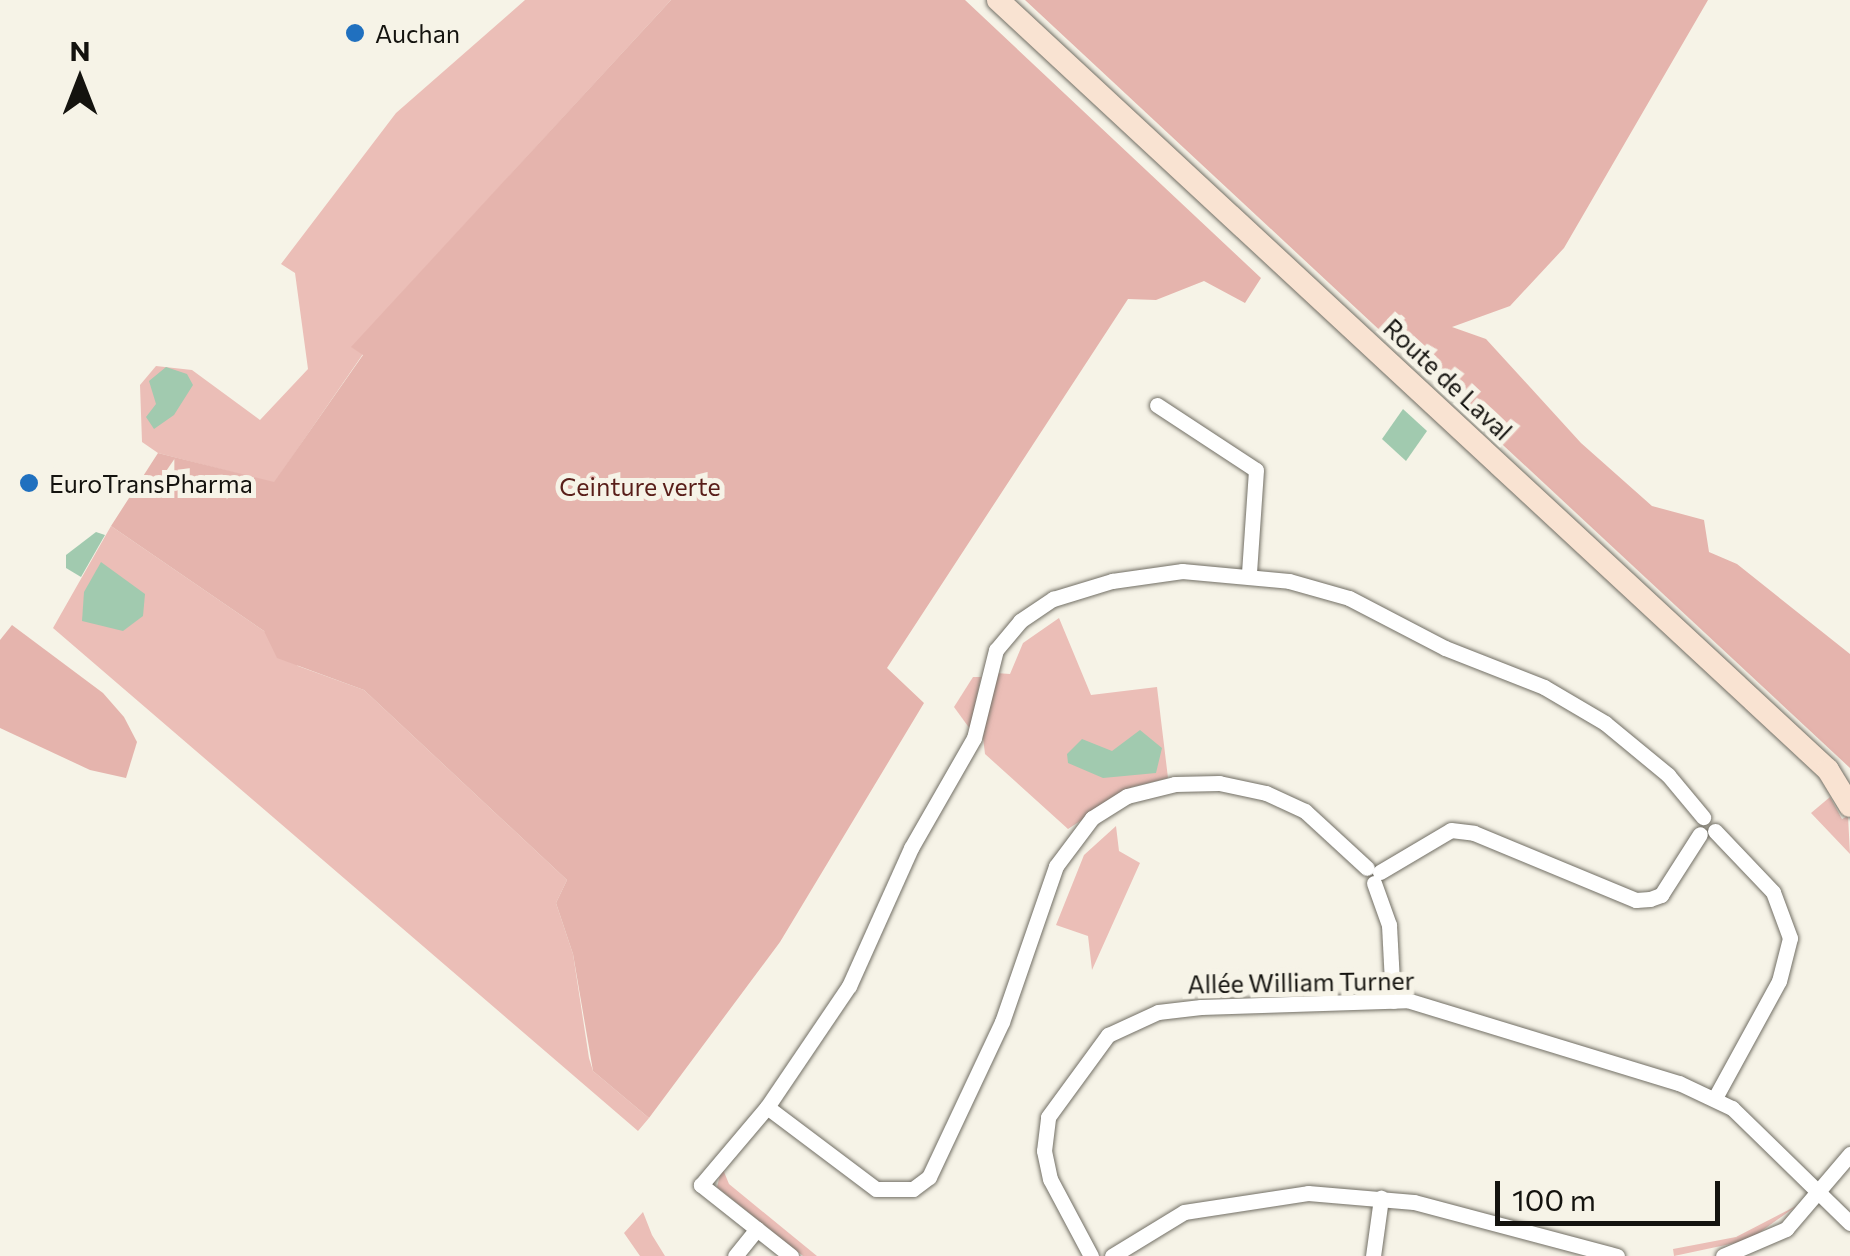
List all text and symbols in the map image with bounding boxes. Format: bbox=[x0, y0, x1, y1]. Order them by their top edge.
place label: Auchan bbox=[375, 18, 460, 48]
marker: Auchan bbox=[344, 22, 366, 44]
north arrow bbox=[30, 30, 130, 130]
text: N bbox=[70, 33, 91, 67]
street label: Route de Laval bbox=[1378, 312, 1518, 446]
place label: EuroTransPharma bbox=[49, 468, 253, 498]
park label: Ceinture verte bbox=[559, 471, 721, 501]
marker: EuroTransPharma bbox=[18, 472, 40, 494]
street label: Allée William Turner bbox=[1187, 965, 1415, 999]
scale bar bbox=[1500, 1161, 1725, 1223]
text: 100 m bbox=[1512, 1180, 1596, 1217]

